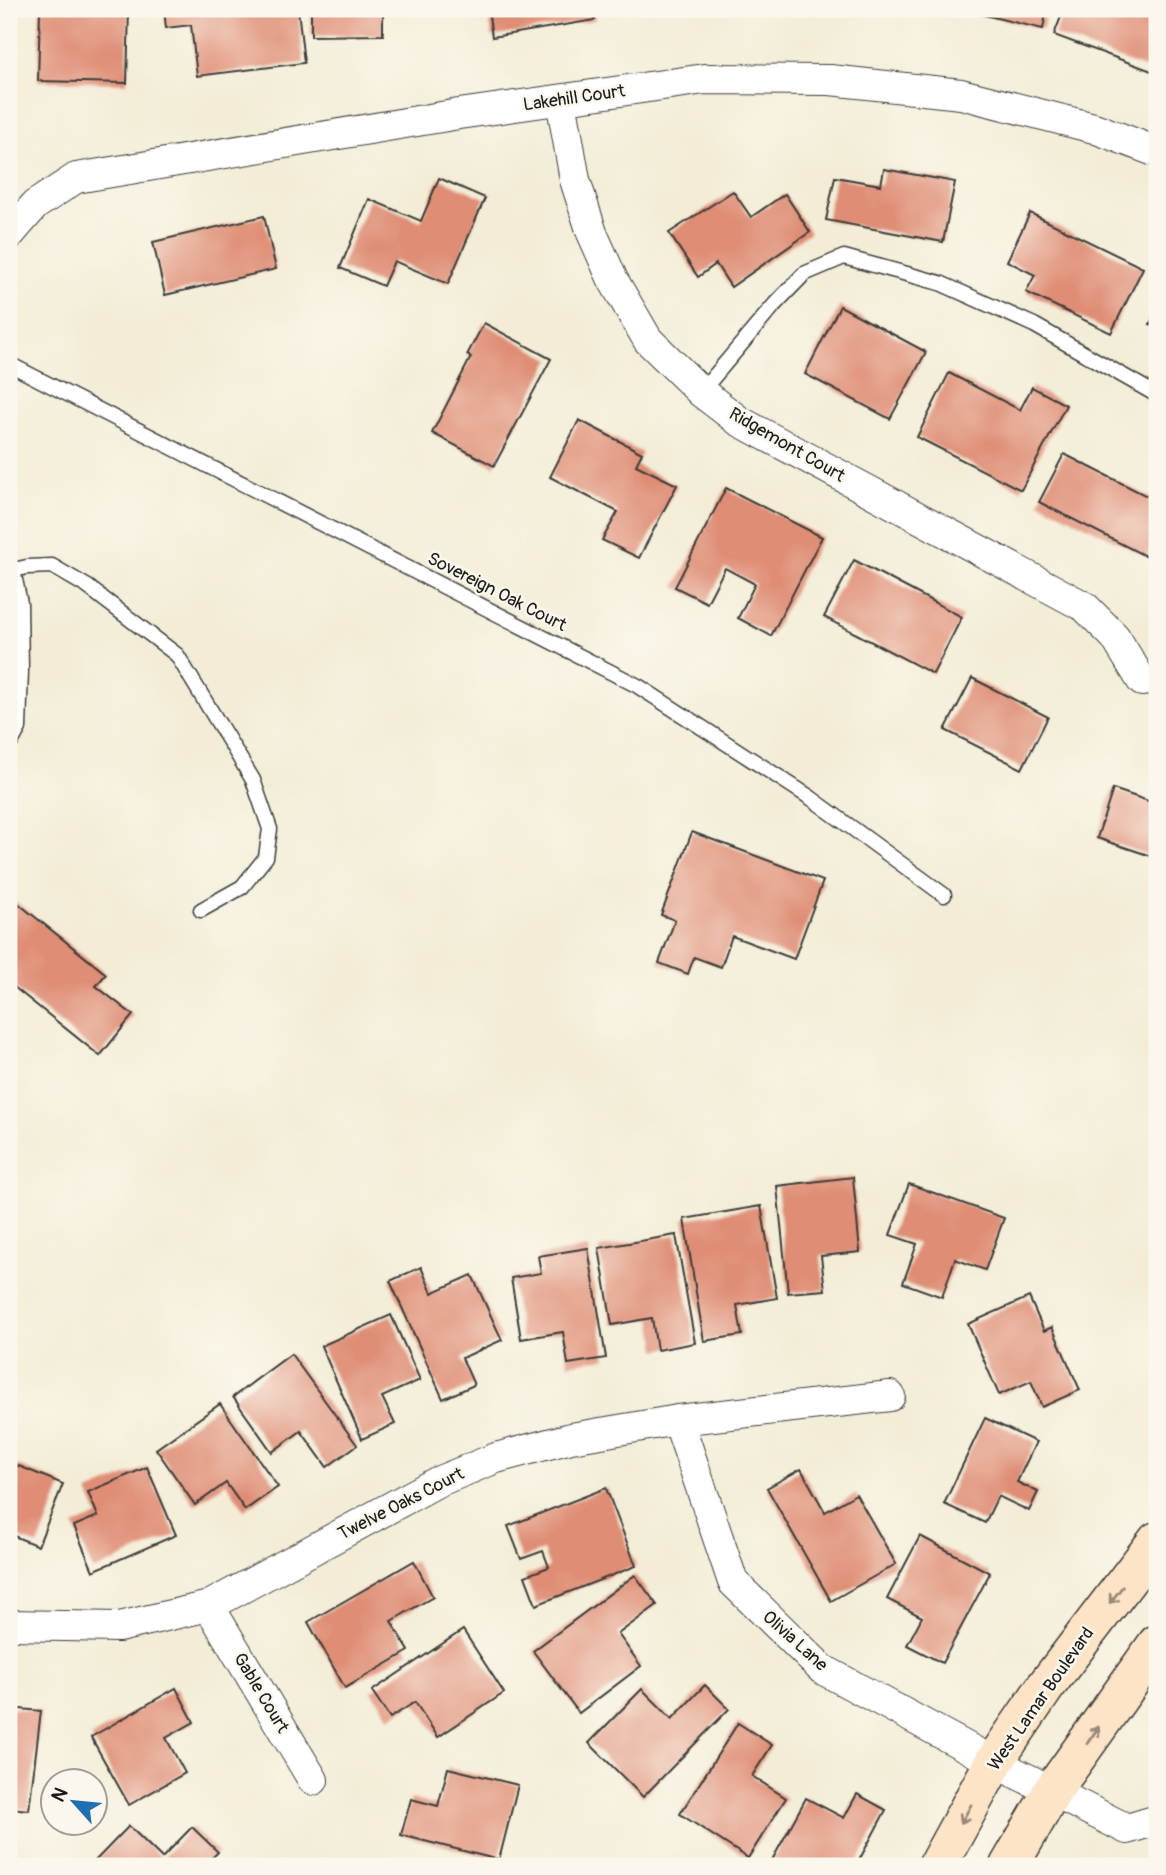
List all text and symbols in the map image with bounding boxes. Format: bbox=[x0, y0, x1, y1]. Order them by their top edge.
street label: Lakehill Court bbox=[522, 79, 627, 117]
street label: Ridgemont Court bbox=[725, 402, 850, 488]
street label: Sovereign Oak Court bbox=[424, 547, 571, 637]
street label: Twelve Oaks Court bbox=[334, 1462, 469, 1546]
one-way arrow bbox=[1108, 1586, 1123, 1604]
street label: Olivia Lane bbox=[758, 1606, 833, 1676]
street label: West Lamar Boulevard bbox=[983, 1623, 1099, 1775]
street label: Gable Court bbox=[228, 1649, 294, 1738]
one-way arrow bbox=[1086, 1726, 1100, 1745]
north arrow bbox=[38, 1766, 108, 1836]
text: N bbox=[46, 1783, 73, 1806]
one-way arrow bbox=[959, 1803, 972, 1824]

